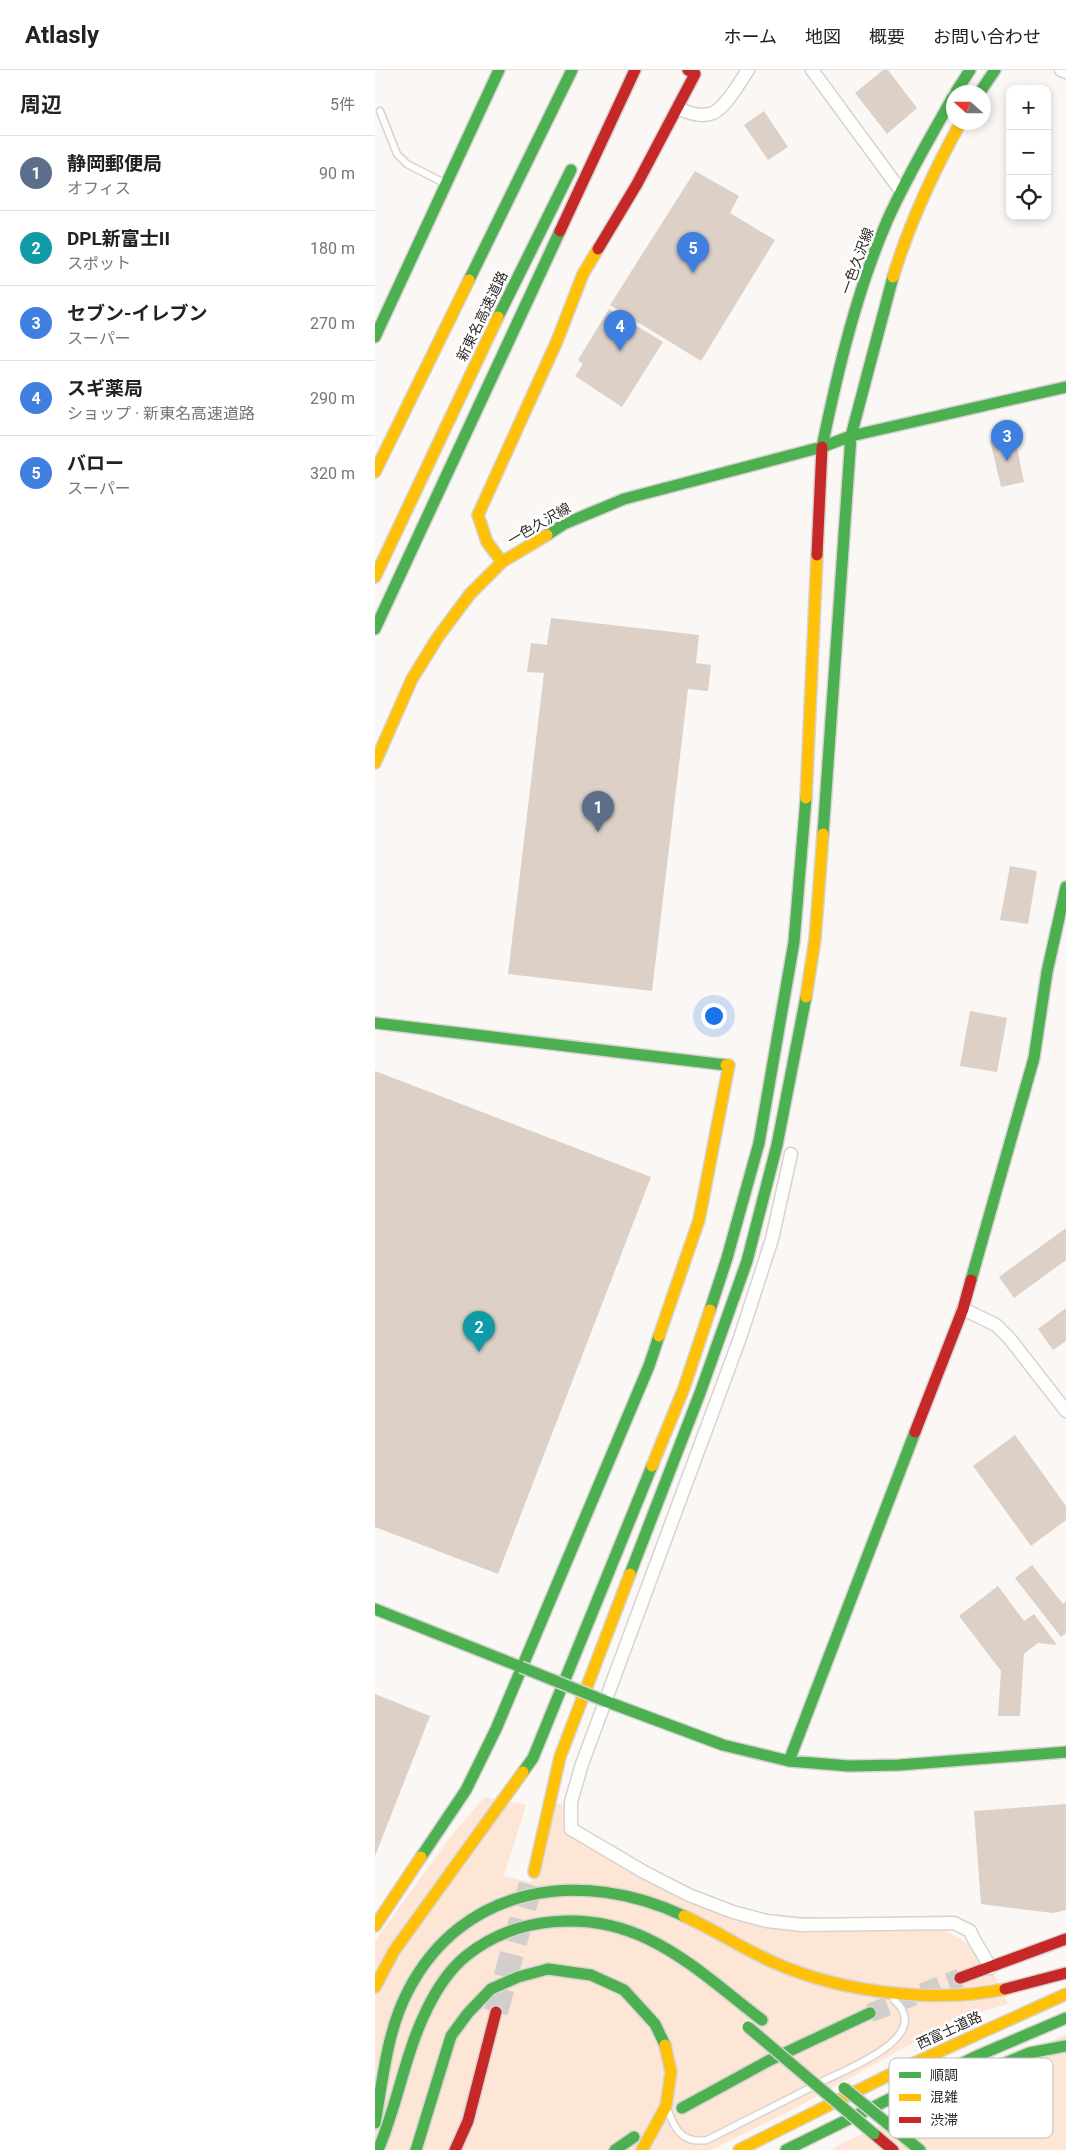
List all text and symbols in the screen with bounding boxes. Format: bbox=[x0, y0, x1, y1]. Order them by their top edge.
text: Atlasly bbox=[25, 21, 99, 49]
text: ホーム bbox=[724, 26, 777, 47]
text: 地図 bbox=[805, 26, 841, 47]
text: 概要 bbox=[869, 26, 905, 47]
text: お問い合わせ bbox=[933, 26, 1041, 47]
north arrow bbox=[946, 85, 991, 130]
map controls bbox=[1006, 85, 1051, 220]
button: + bbox=[1006, 85, 1051, 130]
text: 周辺 bbox=[20, 93, 62, 117]
text: 5件 bbox=[330, 95, 355, 114]
button: − bbox=[1006, 130, 1051, 175]
text: 静岡郵便局 bbox=[67, 152, 162, 175]
text: 1 bbox=[31, 164, 41, 183]
text: 90 m bbox=[319, 164, 355, 183]
button: locate bbox=[1006, 175, 1051, 220]
text: オフィス bbox=[67, 179, 131, 198]
street label: 一色久沢線 bbox=[838, 225, 876, 297]
text: DPL新富士II bbox=[67, 227, 170, 250]
pin: 5 bbox=[677, 232, 709, 273]
text: 2 bbox=[31, 239, 41, 258]
text: 180 m bbox=[310, 239, 355, 258]
text: スポット bbox=[67, 254, 131, 273]
street label: 新東名高速道路 bbox=[453, 268, 511, 364]
text: セブン-イレブン bbox=[67, 302, 208, 325]
pin: 4 bbox=[604, 310, 636, 351]
text: 3 bbox=[31, 314, 41, 333]
text: 270 m bbox=[310, 314, 355, 333]
text: スーパー bbox=[67, 329, 131, 348]
text: スギ薬局 bbox=[67, 377, 143, 400]
text: 4 bbox=[31, 389, 41, 408]
text: 290 m bbox=[310, 389, 355, 408]
text: ショップ · 新東名高速道路 bbox=[67, 404, 255, 423]
pin: 3 bbox=[991, 420, 1023, 461]
text: バロー bbox=[67, 452, 124, 475]
text: 5 bbox=[31, 464, 41, 483]
text: 320 m bbox=[310, 464, 355, 483]
text: スーパー bbox=[67, 479, 131, 498]
street label: 一色久沢線 bbox=[505, 500, 573, 548]
pin: 1 bbox=[582, 791, 614, 832]
your location bbox=[701, 1003, 727, 1029]
pin: 2 bbox=[463, 1311, 495, 1352]
street label: 西富士道路 bbox=[914, 2008, 984, 2052]
legend bbox=[889, 2058, 1053, 2138]
text: 順調 bbox=[930, 2067, 958, 2083]
text: 混雑 bbox=[930, 2089, 958, 2105]
text: 渋滞 bbox=[930, 2112, 958, 2128]

